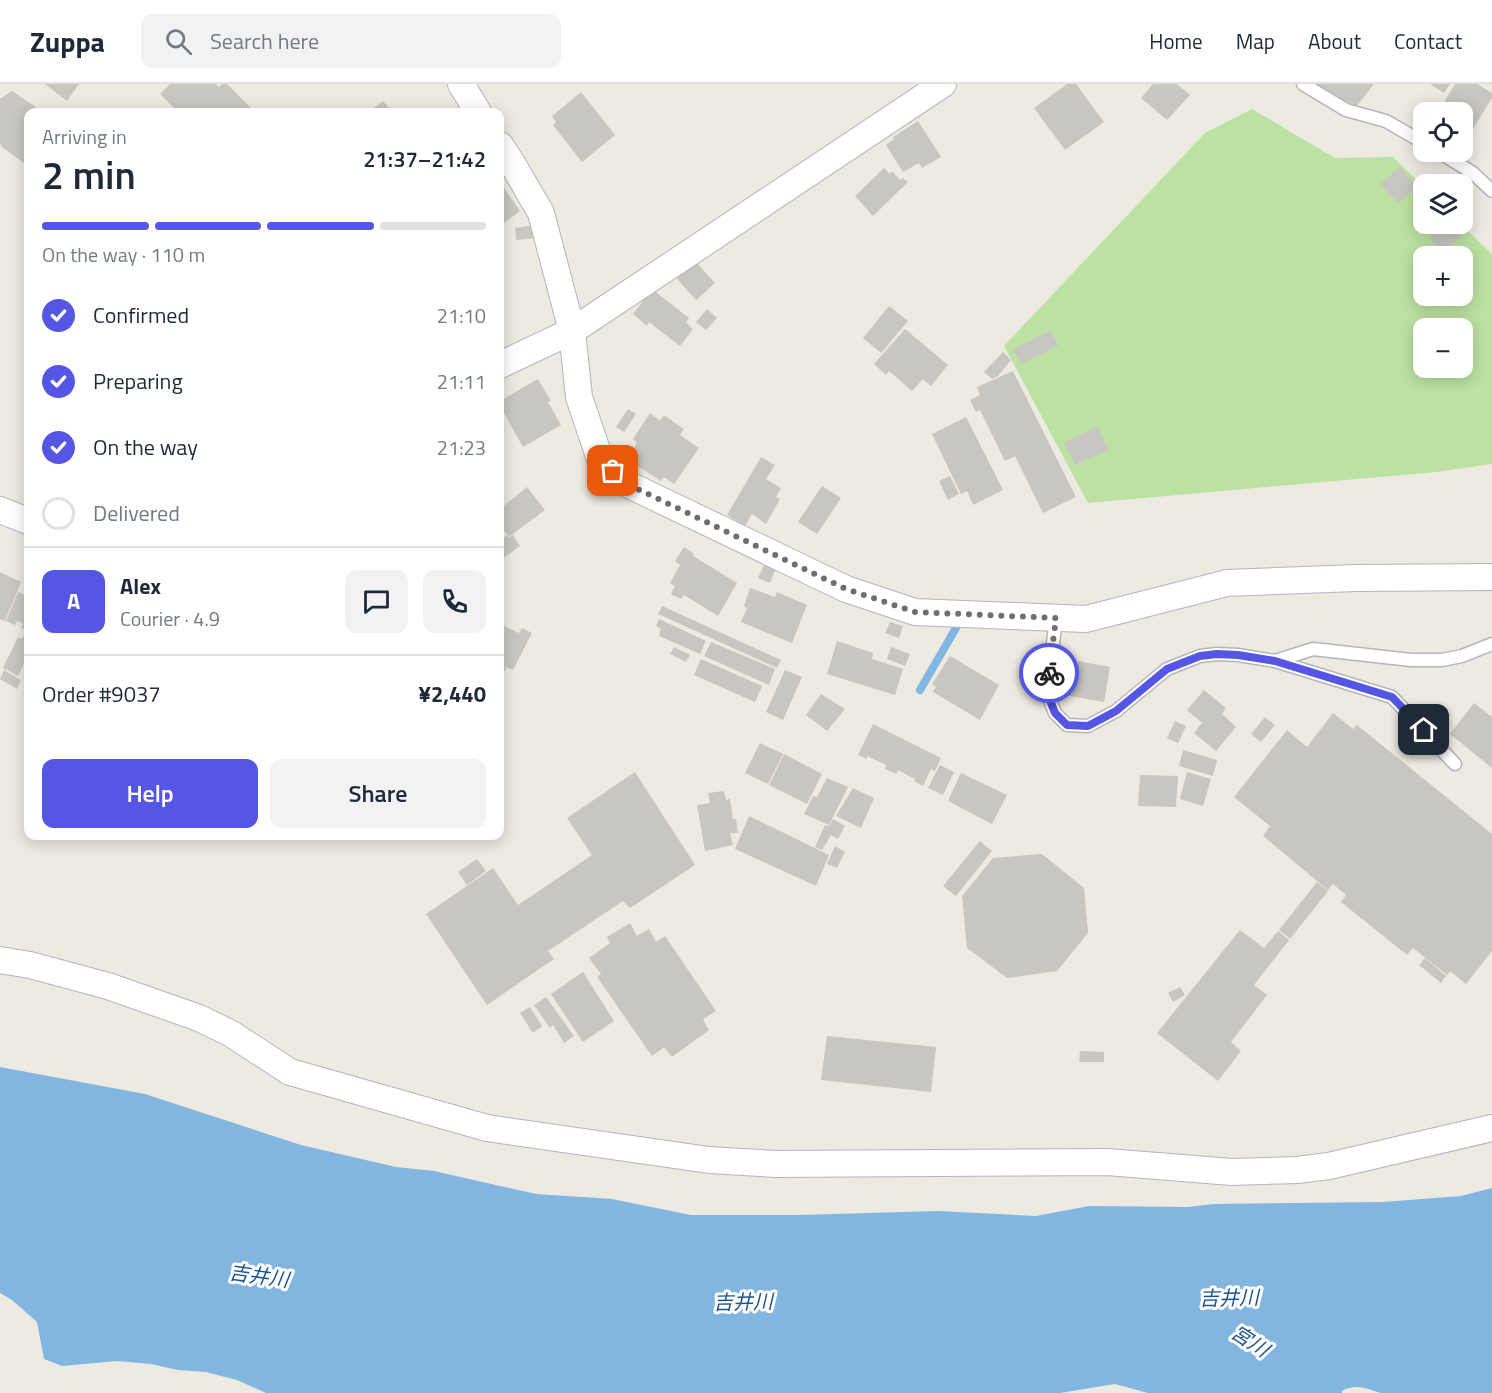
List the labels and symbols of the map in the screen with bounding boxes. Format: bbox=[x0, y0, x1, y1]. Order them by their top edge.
pin bbox=[587, 445, 638, 496]
courier bbox=[1019, 643, 1079, 703]
pin bbox=[1398, 704, 1449, 755]
water label: 吉井川 bbox=[227, 1256, 293, 1295]
water label: 吉井川 bbox=[1199, 1281, 1261, 1314]
water label: 吉井川 bbox=[713, 1285, 775, 1318]
water label: 宮川 bbox=[1225, 1317, 1277, 1366]

